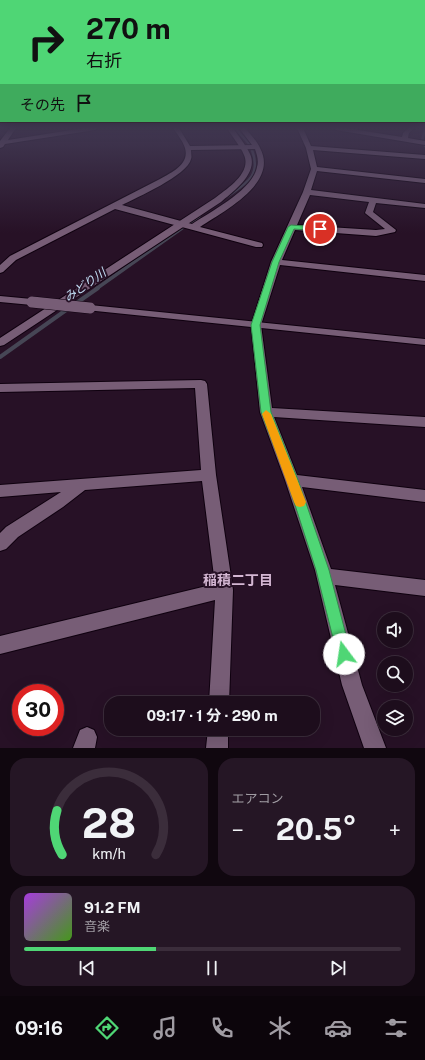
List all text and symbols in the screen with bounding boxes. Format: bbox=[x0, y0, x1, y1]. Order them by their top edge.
text: 270 m bbox=[86, 12, 170, 45]
icon: right bbox=[20, 16, 72, 68]
text: 右折 bbox=[86, 50, 122, 71]
icon: arrive bbox=[73, 92, 95, 114]
text: その先 bbox=[20, 96, 65, 113]
pin bbox=[303, 212, 337, 246]
icon: arrive bbox=[309, 218, 331, 240]
water label: みどり川 bbox=[61, 264, 110, 305]
district label: 稲積二丁目 bbox=[203, 572, 273, 588]
map controls bbox=[377, 612, 413, 736]
button: sound bbox=[377, 612, 413, 648]
position arrow bbox=[323, 633, 365, 675]
button: search bbox=[377, 656, 413, 692]
speed limit sign: 30 bbox=[12, 684, 64, 736]
button: layers bbox=[377, 700, 413, 736]
text: 09:17 · 1 分 · 290 m bbox=[146, 707, 278, 724]
text: エアコン bbox=[232, 791, 284, 806]
text: 28 bbox=[82, 798, 136, 847]
text: 20.5° bbox=[276, 811, 357, 847]
text: − bbox=[232, 817, 244, 843]
text: + bbox=[389, 817, 401, 843]
text: km/h bbox=[92, 845, 126, 862]
text: 91.2 FM bbox=[84, 899, 141, 916]
text: 音楽 bbox=[84, 919, 110, 934]
icon: previous bbox=[76, 957, 98, 979]
icon: pause bbox=[201, 957, 223, 979]
icon: next bbox=[327, 957, 349, 979]
icon: directions bbox=[93, 1014, 121, 1042]
icon: music bbox=[151, 1014, 179, 1042]
icon: phone bbox=[208, 1014, 236, 1042]
icon: climate bbox=[266, 1014, 294, 1042]
icon: car bbox=[324, 1014, 352, 1042]
icon: filters bbox=[382, 1014, 410, 1042]
text: 09:16 bbox=[15, 1018, 63, 1039]

